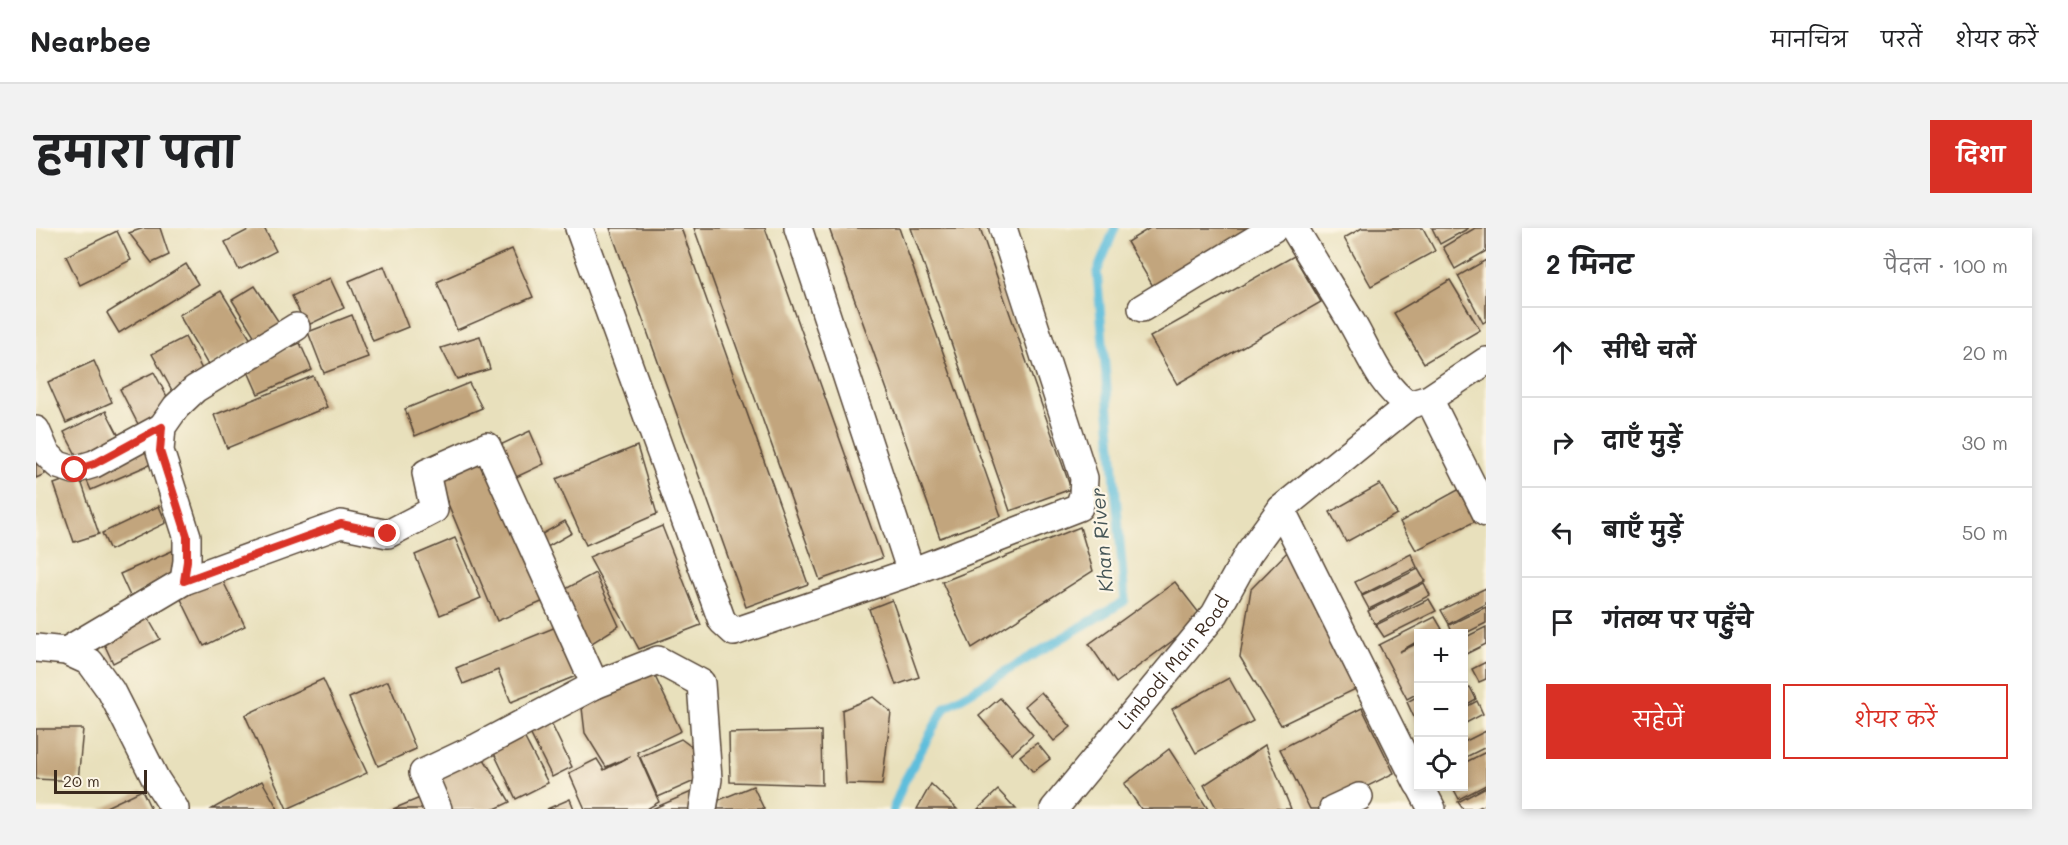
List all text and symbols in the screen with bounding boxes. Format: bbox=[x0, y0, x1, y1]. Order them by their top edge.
text: Nearbee bbox=[30, 23, 151, 59]
text: मानचित्र bbox=[1771, 25, 1848, 52]
text: परतें bbox=[1881, 25, 1922, 52]
text: शेयर करें bbox=[1955, 25, 2038, 52]
button: दिशा bbox=[1930, 120, 2032, 193]
text: हमारा पता bbox=[36, 123, 238, 178]
text: 2 मिनट bbox=[1546, 247, 1633, 281]
text: पैदल · 100 m bbox=[1884, 252, 2008, 278]
text: सीधे चलें bbox=[1603, 335, 1695, 364]
icon: ahead bbox=[1546, 336, 1579, 369]
text: 20 m bbox=[1962, 339, 2008, 365]
text: दाएँ मुड़ें bbox=[1603, 425, 1682, 454]
icon: right bbox=[1546, 426, 1579, 459]
text: 30 m bbox=[1962, 429, 2008, 455]
route start bbox=[61, 456, 87, 482]
water label: Khan River bbox=[1083, 486, 1119, 594]
text: बाएँ मुड़ें bbox=[1603, 515, 1683, 544]
icon: left bbox=[1546, 516, 1579, 549]
text: 50 m bbox=[1962, 519, 2008, 545]
route end bbox=[374, 520, 400, 546]
street label: Limbodi Main Road bbox=[1111, 591, 1234, 734]
text: गंतव्य पर पहुँचे bbox=[1603, 605, 1753, 634]
icon: arrive bbox=[1546, 606, 1579, 639]
map controls bbox=[1414, 629, 1468, 791]
button: + bbox=[1414, 629, 1468, 683]
button: − bbox=[1414, 683, 1468, 737]
button: सहेजें bbox=[1546, 684, 1771, 759]
button: शेयर करें bbox=[1783, 684, 2008, 759]
button: locate bbox=[1414, 737, 1468, 791]
scale bar bbox=[54, 767, 147, 794]
text: 20 m bbox=[63, 770, 100, 791]

